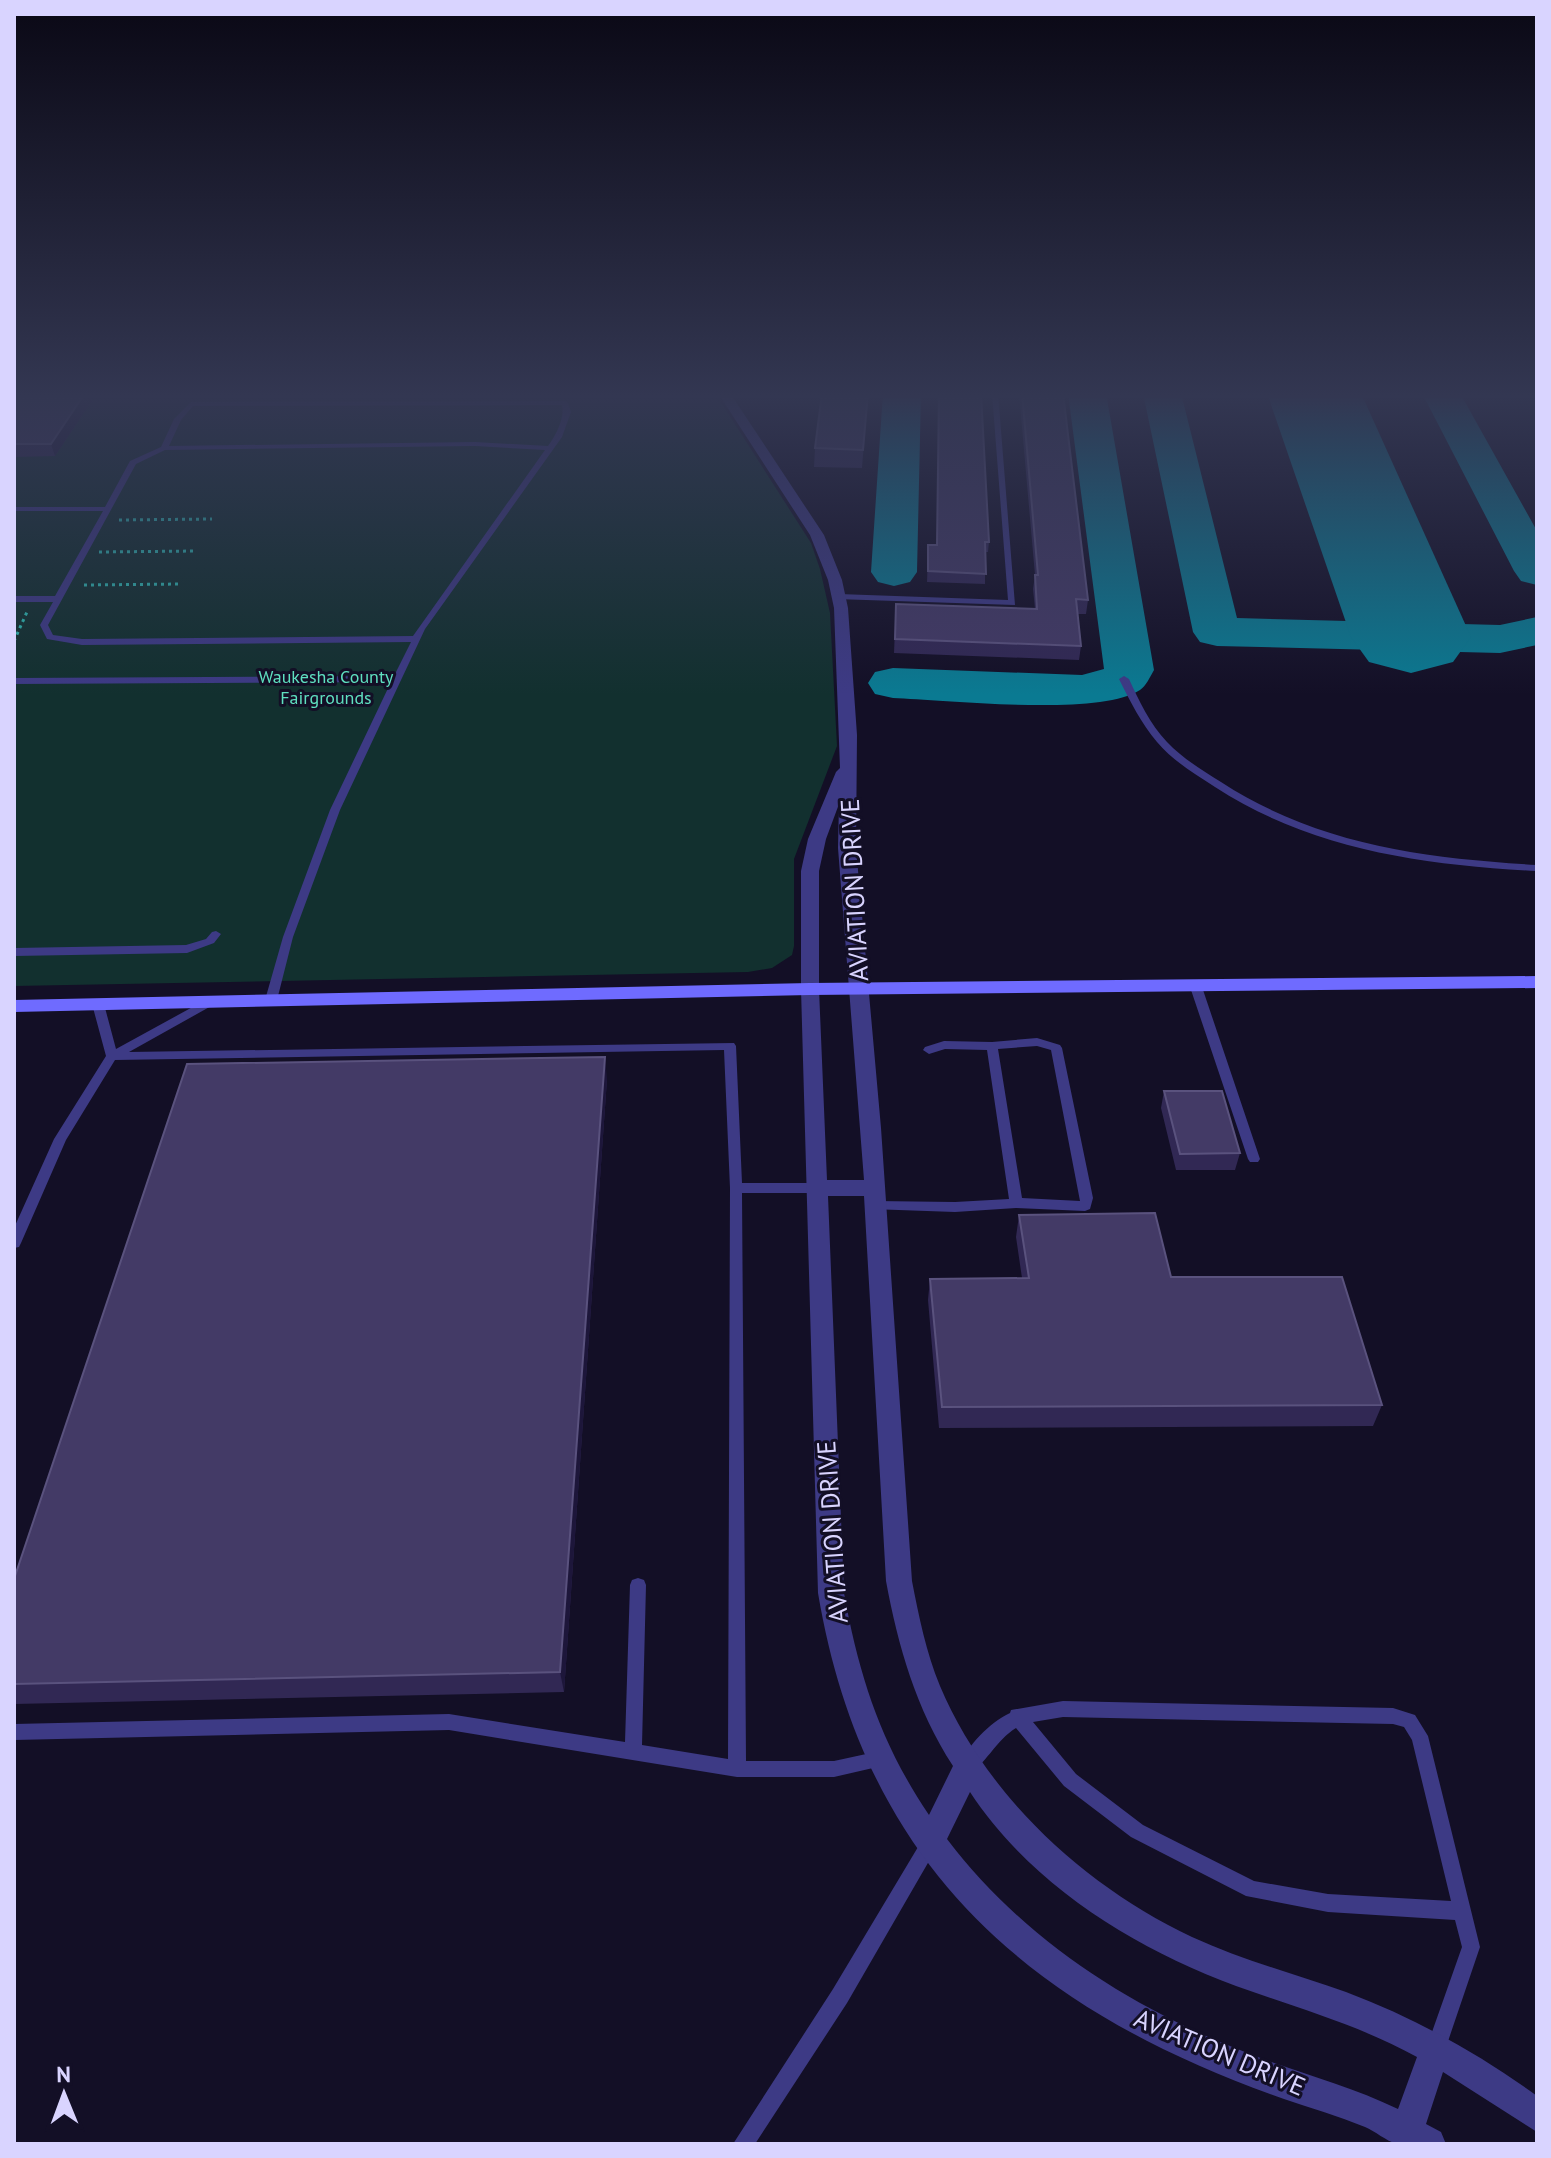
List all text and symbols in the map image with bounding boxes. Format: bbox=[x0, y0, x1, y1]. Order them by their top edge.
park label: Waukesha County Fairgrounds bbox=[259, 665, 394, 709]
street label: AVIATION DRIVE bbox=[833, 798, 875, 982]
street label: AVIATION DRIVE bbox=[809, 1440, 855, 1624]
street label: AVIATION DRIVE bbox=[1129, 2001, 1311, 2103]
north arrow bbox=[24, 2054, 104, 2134]
text: N bbox=[56, 2060, 71, 2088]

